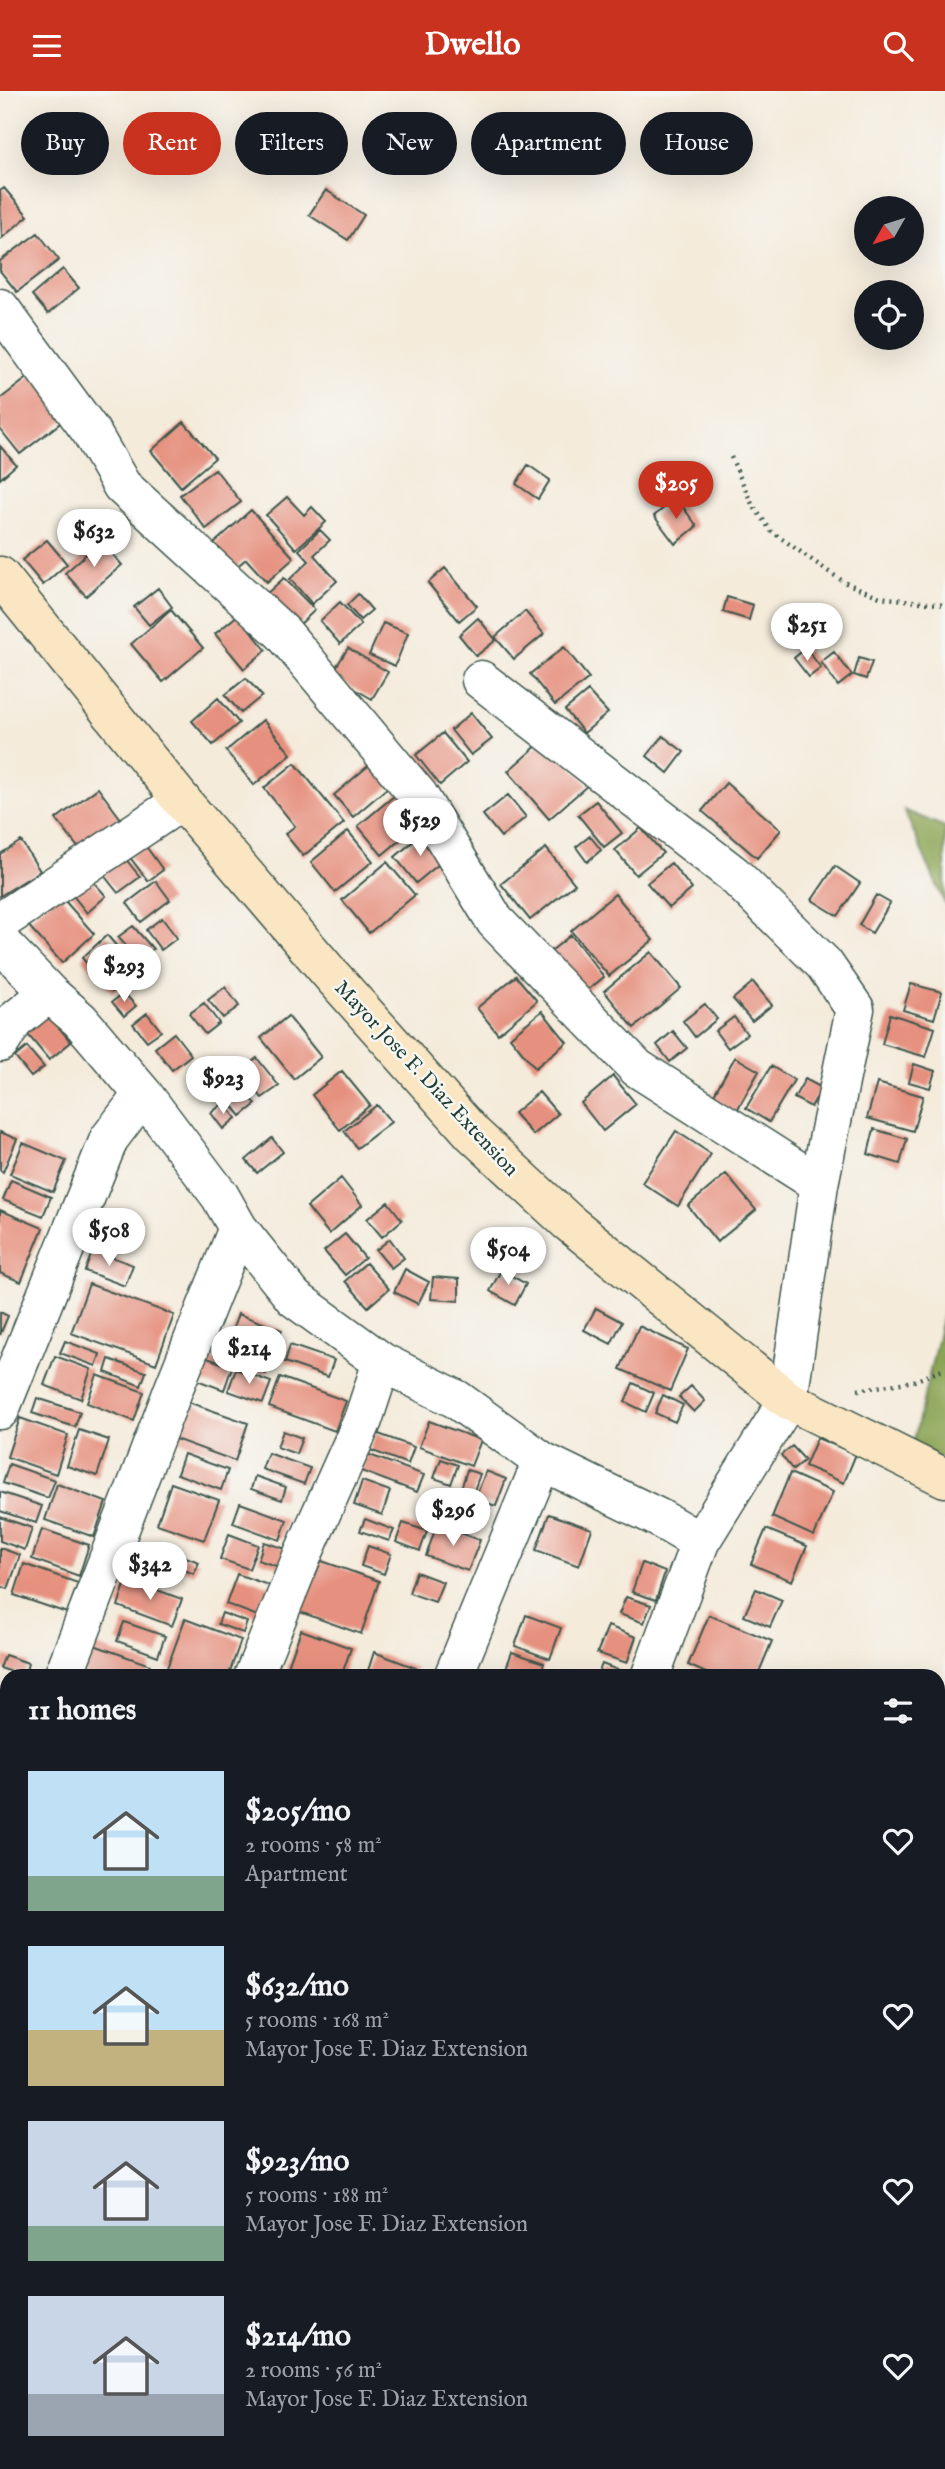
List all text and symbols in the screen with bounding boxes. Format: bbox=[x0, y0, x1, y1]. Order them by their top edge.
text: Dwello bbox=[425, 25, 520, 66]
icon: menu bbox=[28, 27, 66, 65]
icon: search bbox=[879, 27, 917, 65]
chip: Buy bbox=[21, 112, 109, 175]
chip: Rent bbox=[123, 112, 221, 175]
chip: Filters bbox=[235, 112, 348, 175]
chip: New bbox=[362, 112, 457, 175]
chip: Apartment bbox=[471, 112, 626, 175]
chip: House bbox=[640, 112, 753, 175]
north arrow bbox=[854, 196, 924, 266]
map controls bbox=[854, 196, 924, 350]
button: locate bbox=[854, 280, 924, 350]
pin: $205 bbox=[635, 461, 717, 521]
text: $205 bbox=[654, 469, 698, 498]
pin: $632 bbox=[53, 510, 135, 569]
text: $632 bbox=[73, 517, 115, 546]
pin: $251 bbox=[766, 603, 848, 663]
text: $251 bbox=[787, 611, 827, 640]
pin: $529 bbox=[379, 799, 461, 858]
text: $529 bbox=[399, 806, 441, 835]
pin: $293 bbox=[83, 944, 165, 1004]
text: $293 bbox=[103, 952, 145, 981]
street label: Mayor Jose F. Diaz Extension bbox=[328, 975, 524, 1183]
pin: $923 bbox=[182, 1056, 264, 1116]
text: $923 bbox=[202, 1064, 244, 1093]
pin: $508 bbox=[68, 1209, 150, 1268]
text: $508 bbox=[88, 1216, 130, 1245]
pin: $504 bbox=[467, 1227, 549, 1287]
text: $504 bbox=[486, 1235, 530, 1264]
pin: $214 bbox=[208, 1327, 290, 1386]
text: $214 bbox=[227, 1334, 271, 1363]
pin: $296 bbox=[412, 1489, 494, 1548]
text: $296 bbox=[431, 1496, 475, 1525]
pin: $342 bbox=[109, 1543, 191, 1602]
text: $342 bbox=[128, 1550, 172, 1579]
text: 11 homes bbox=[28, 1692, 136, 1730]
icon: filters bbox=[879, 1692, 917, 1730]
text: $205/mo bbox=[245, 1793, 351, 1831]
icon: home bbox=[84, 1799, 168, 1883]
icon: heart bbox=[879, 1822, 917, 1860]
text: 2 rooms · 58 m² bbox=[245, 1831, 382, 1860]
text: Apartment bbox=[245, 1860, 348, 1889]
text: $632/mo bbox=[245, 1968, 349, 2006]
icon: home bbox=[84, 1974, 168, 2058]
icon: heart bbox=[879, 1997, 917, 2035]
text: 5 rooms · 168 m² bbox=[245, 2006, 389, 2035]
text: Mayor Jose F. Diaz Extension bbox=[245, 2035, 528, 2064]
text: $923/mo bbox=[245, 2143, 349, 2181]
icon: home bbox=[84, 2149, 168, 2233]
icon: heart bbox=[879, 2172, 917, 2210]
text: 5 rooms · 188 m² bbox=[245, 2181, 388, 2210]
text: Mayor Jose F. Diaz Extension bbox=[245, 2210, 528, 2239]
text: $214/mo bbox=[245, 2318, 351, 2356]
icon: home bbox=[84, 2324, 168, 2408]
icon: heart bbox=[879, 2347, 917, 2385]
text: 2 rooms · 56 m² bbox=[245, 2356, 382, 2385]
text: Mayor Jose F. Diaz Extension bbox=[245, 2385, 528, 2414]

